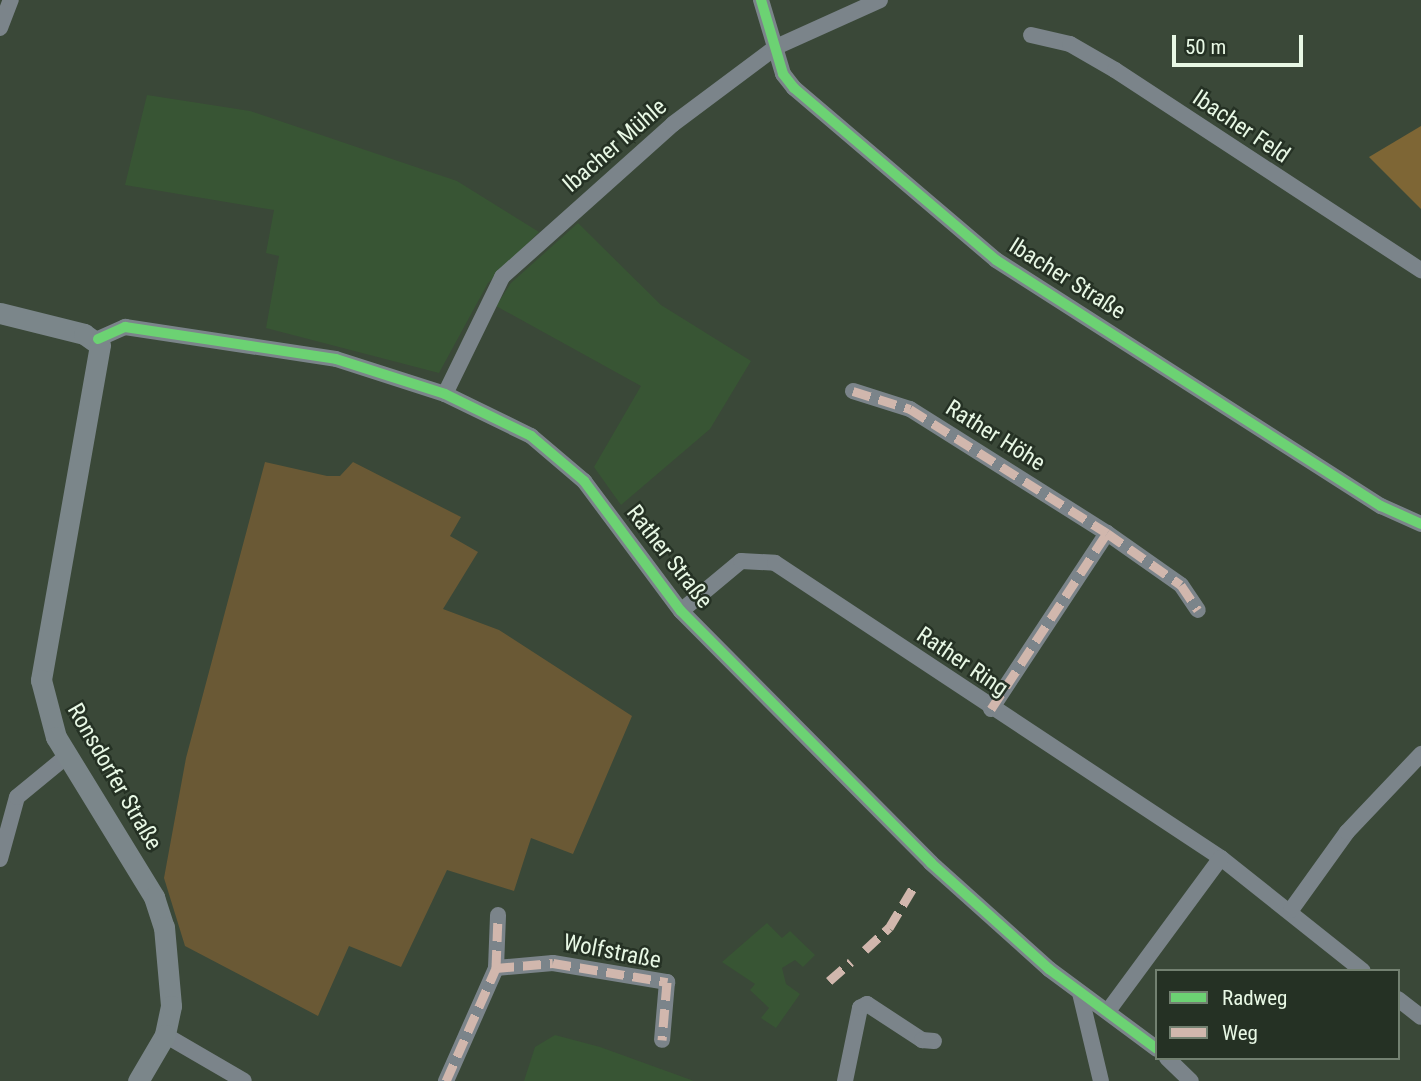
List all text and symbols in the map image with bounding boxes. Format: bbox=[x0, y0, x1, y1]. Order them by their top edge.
scale bar bbox=[1176, 21, 1307, 65]
text: 50 m bbox=[1185, 35, 1226, 59]
street label: Ibacher Feld bbox=[1187, 84, 1295, 170]
street label: Ibacher Mühle bbox=[557, 93, 673, 199]
street label: Ibacher Straße bbox=[1004, 232, 1130, 326]
street label: Rather Höhe bbox=[940, 395, 1050, 477]
street label: Rather Straße bbox=[620, 500, 718, 614]
street label: Rather Ring bbox=[911, 621, 1013, 703]
street label: Ronsdorfer Straße bbox=[61, 699, 167, 855]
street label: Wolfstraße bbox=[561, 929, 663, 975]
legend bbox=[1155, 969, 1400, 1060]
text: Radweg bbox=[1222, 986, 1287, 1010]
text: Weg bbox=[1222, 1021, 1258, 1045]

